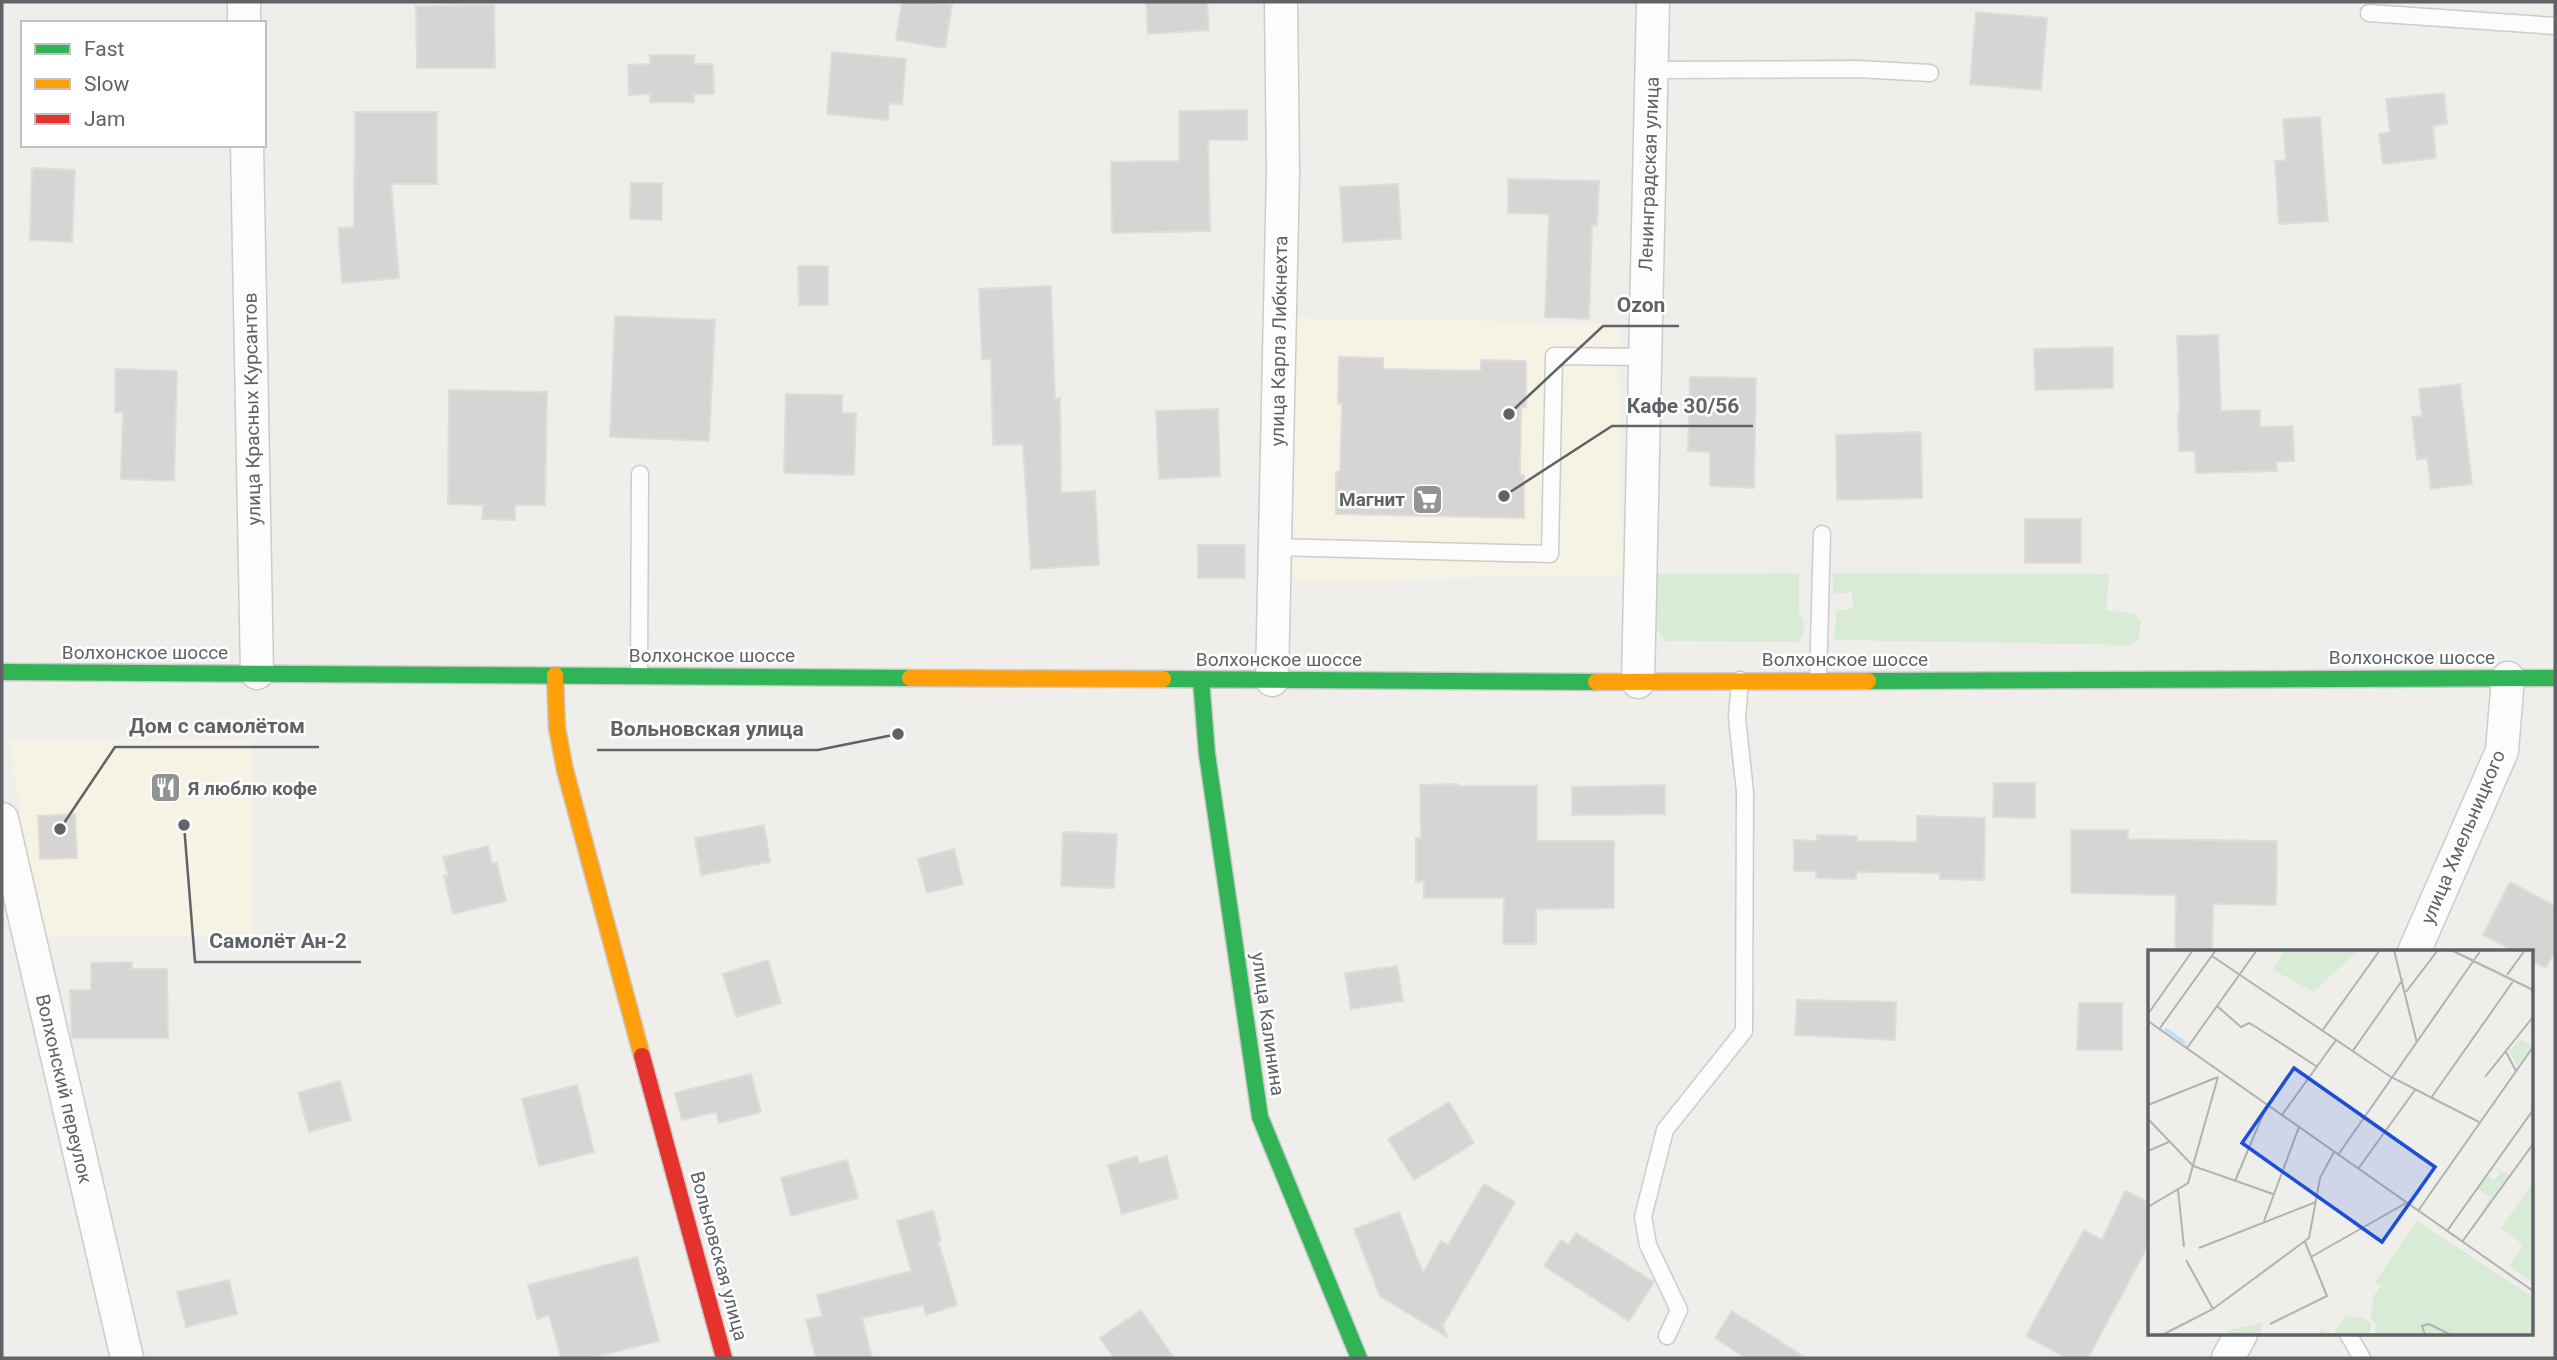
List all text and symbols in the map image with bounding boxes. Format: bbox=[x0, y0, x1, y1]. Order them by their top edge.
legend bbox=[21, 21, 266, 147]
text: Fast bbox=[84, 37, 125, 61]
text: Slow bbox=[84, 72, 130, 96]
street label: Ленинградская улица bbox=[1634, 76, 1664, 272]
text: Jam bbox=[84, 107, 125, 131]
street label: улица Карла Либкнехта bbox=[1266, 235, 1292, 447]
callout: Ozon bbox=[1603, 284, 1679, 326]
street label: улица Красных Курсантов bbox=[238, 292, 266, 526]
text: Ozon bbox=[1617, 293, 1665, 317]
callout: Кафе 30/56 bbox=[1612, 384, 1753, 426]
text: Кафе 30/56 bbox=[1627, 394, 1739, 418]
supermarket icon: Магнит bbox=[1411, 482, 1445, 516]
place label: Магнит bbox=[1339, 488, 1405, 511]
street label: Волхонское шоссе bbox=[62, 641, 228, 664]
street label: Волхонское шоссе bbox=[629, 644, 795, 667]
street label: Волхонское шоссе bbox=[2329, 646, 2495, 669]
street label: Волхонское шоссе bbox=[1196, 648, 1362, 671]
street label: Волхонское шоссе bbox=[1762, 648, 1928, 671]
callout: Дом с самолётом bbox=[115, 705, 319, 747]
callout: Вольновская улица bbox=[597, 708, 818, 750]
text: Дом с самолётом bbox=[129, 714, 305, 738]
text: Вольновская улица bbox=[610, 717, 804, 741]
street label: улица Хмельницкого bbox=[2416, 746, 2510, 928]
restaurant icon: Я люблю кофе bbox=[148, 771, 182, 805]
place label: Я люблю кофе bbox=[187, 777, 317, 800]
callout: Самолёт Ан-2 bbox=[195, 920, 361, 962]
text: Самолёт Ан-2 bbox=[209, 929, 347, 953]
inset map bbox=[2148, 950, 2532, 1336]
street label: улица Калинина bbox=[1247, 951, 1289, 1097]
street label: Волхонский переулок bbox=[31, 992, 97, 1187]
street label: Вольновская улица bbox=[685, 1169, 753, 1343]

